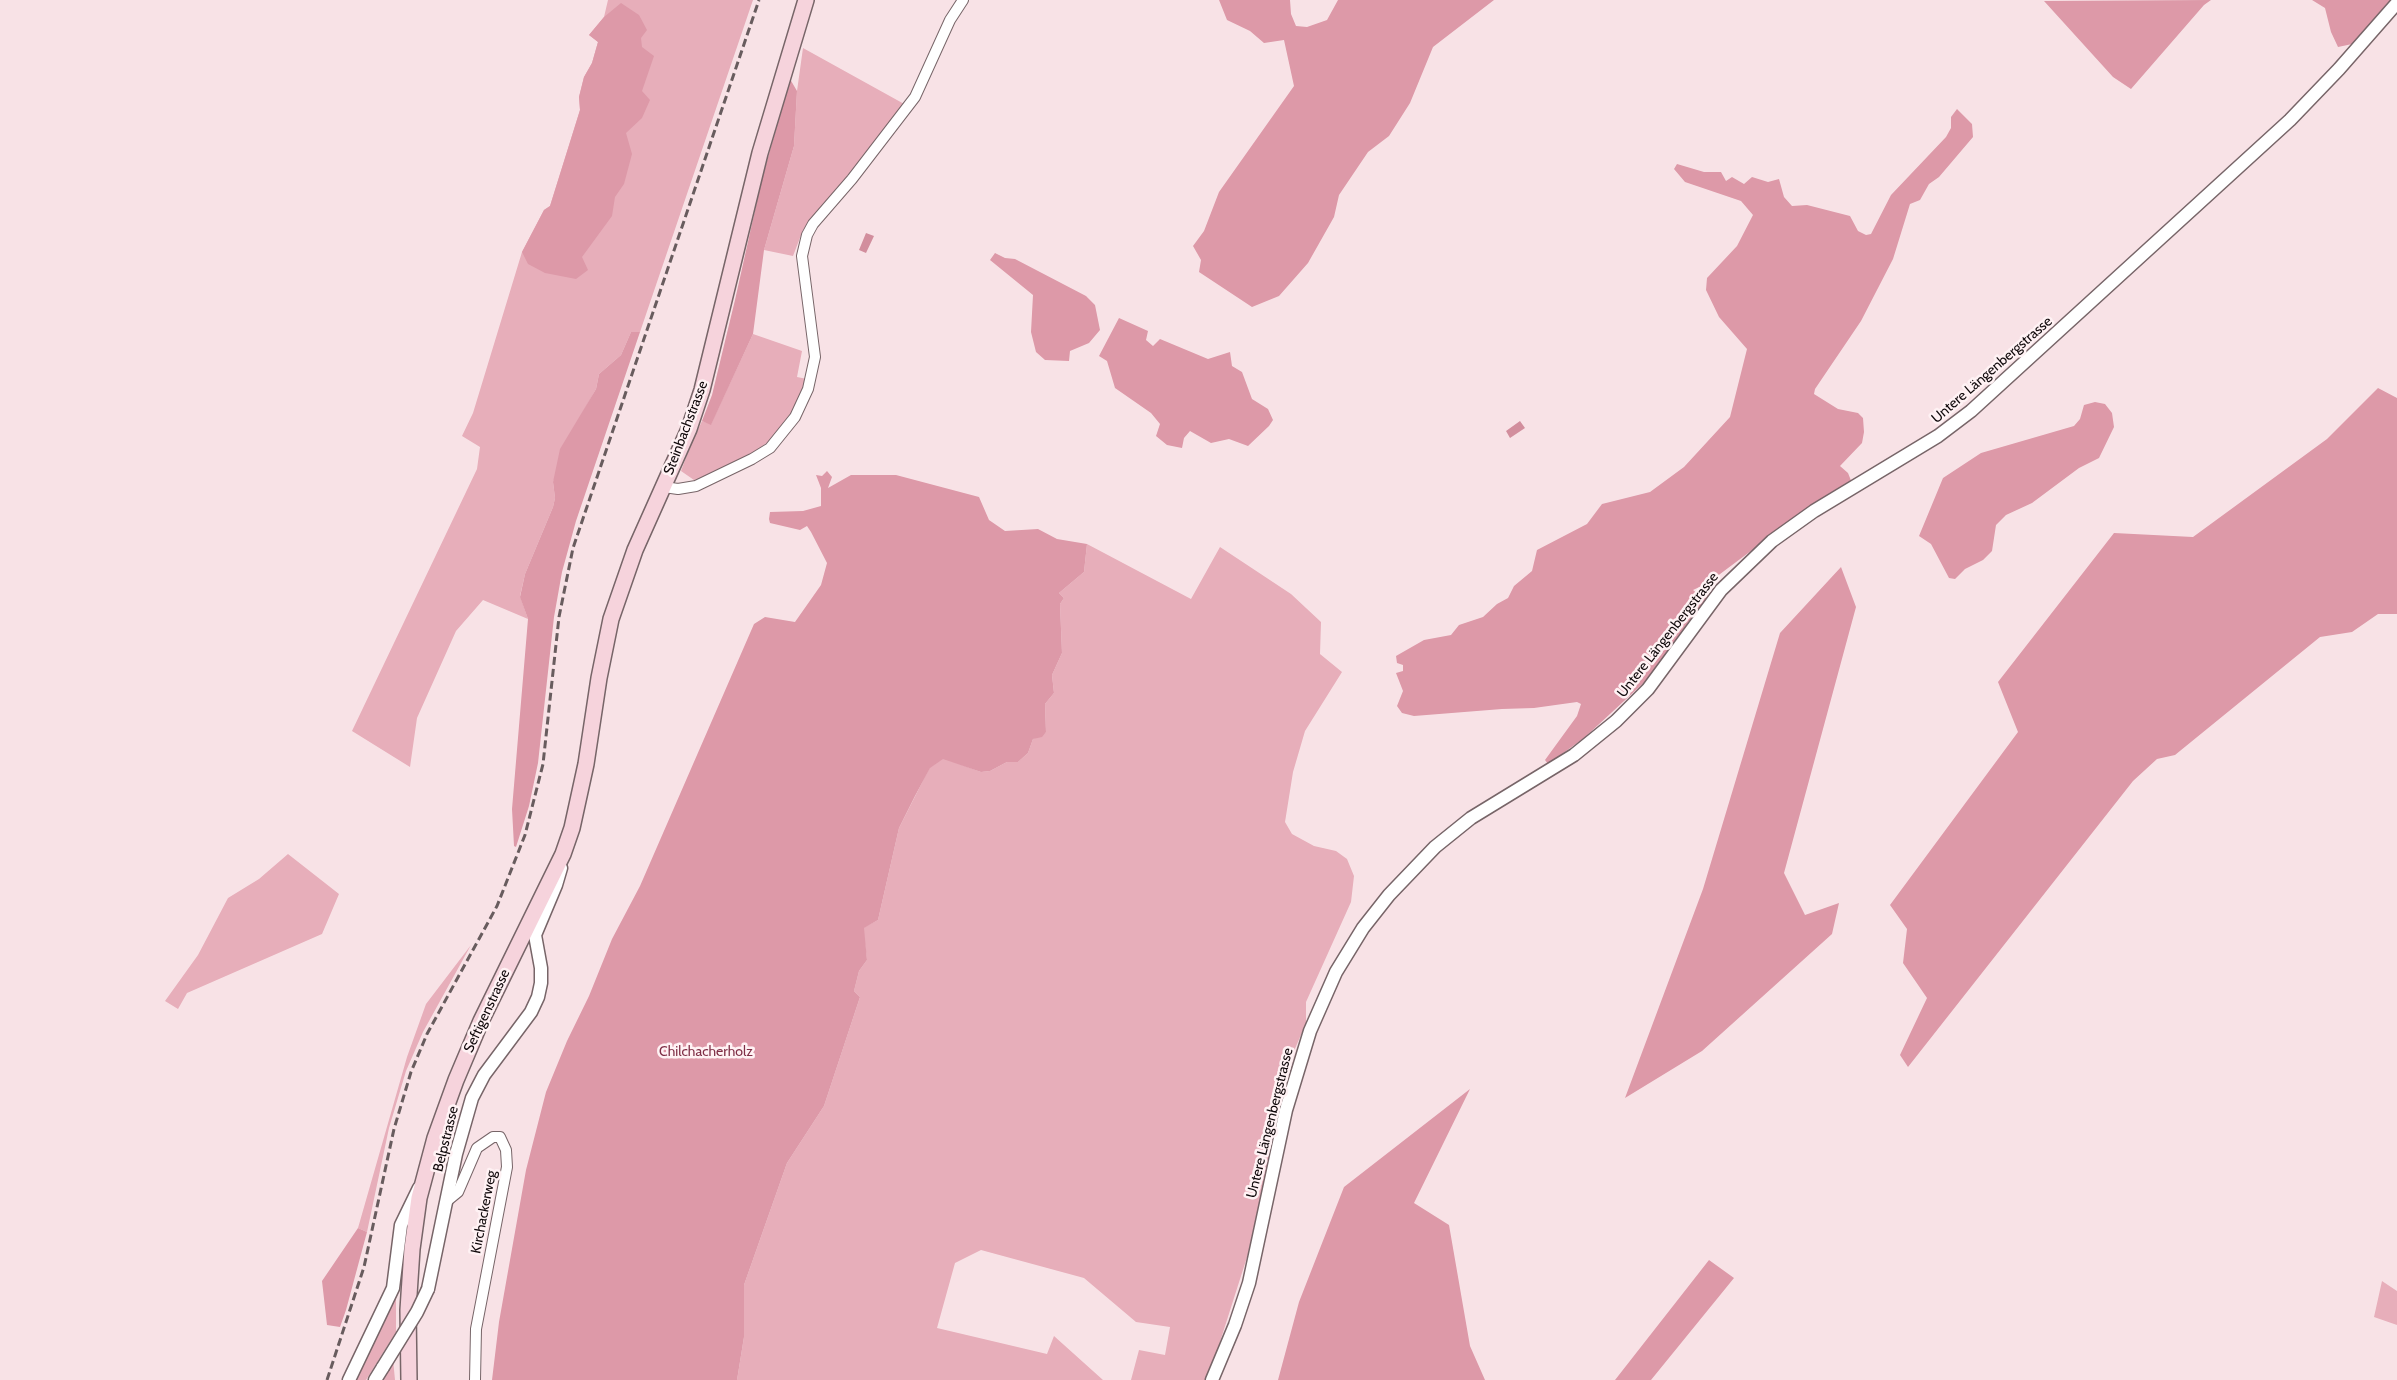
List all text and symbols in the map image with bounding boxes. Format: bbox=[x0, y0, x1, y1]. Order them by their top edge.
street label: Untere Längenbergstrasse bbox=[1928, 313, 2056, 427]
street label: Steinbachstrasse bbox=[660, 379, 712, 477]
street label: Untere Längenbergstrasse bbox=[1614, 569, 1722, 701]
street label: Seftigenstrasse bbox=[460, 967, 514, 1055]
park label: Chilchacherholz bbox=[659, 1044, 753, 1060]
street label: Untere Längenbergstrasse bbox=[1243, 1046, 1297, 1200]
street label: Belpstrasse bbox=[430, 1104, 462, 1174]
street label: Kirchackerweg bbox=[468, 1169, 500, 1255]

